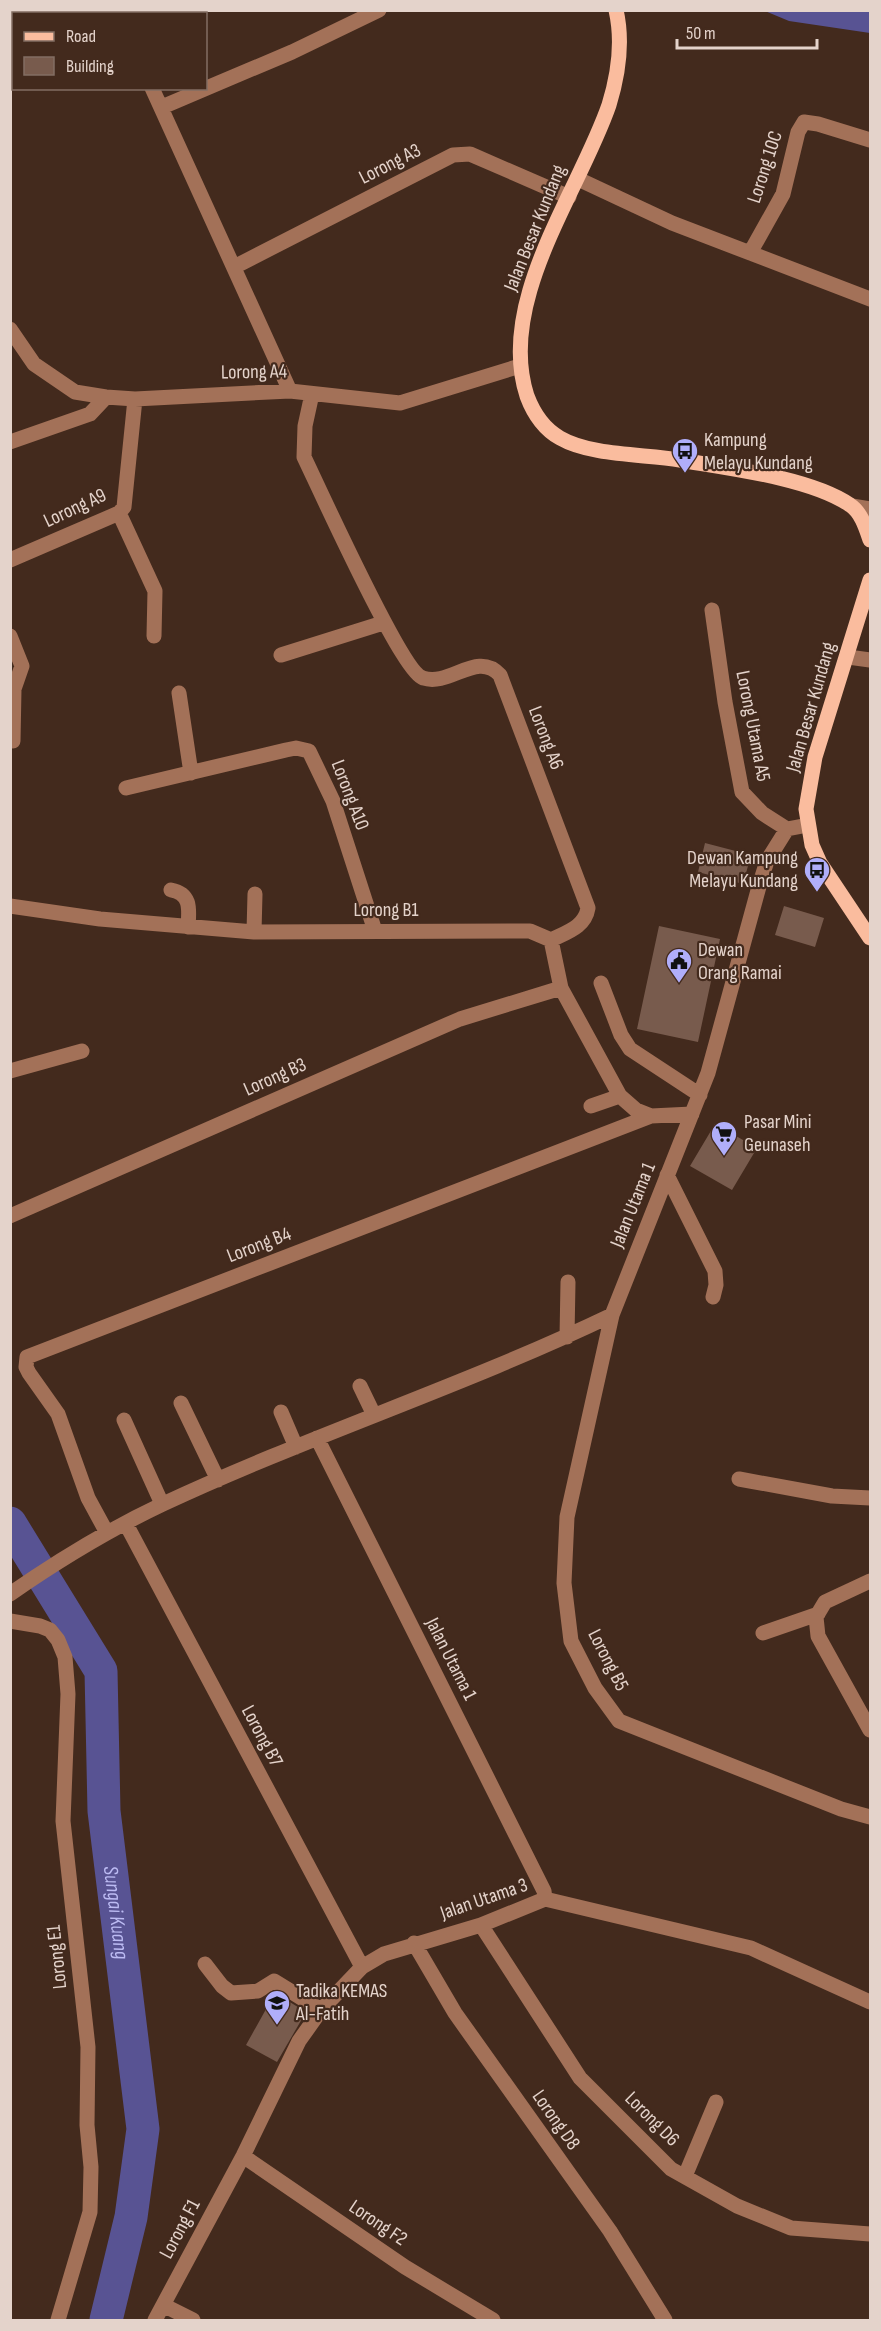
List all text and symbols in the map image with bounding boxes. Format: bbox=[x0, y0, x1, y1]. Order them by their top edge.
legend bbox=[12, 12, 207, 90]
scale bar bbox=[677, 12, 816, 50]
text: 50 m bbox=[686, 23, 716, 44]
text: Road bbox=[66, 26, 96, 47]
text: Building bbox=[66, 56, 114, 77]
street label: Lorong 10C bbox=[742, 128, 788, 206]
street label: Lorong A3 bbox=[355, 138, 425, 190]
street label: Jalan Besar Kundang bbox=[498, 161, 571, 296]
street label: Lorong A4 bbox=[221, 359, 287, 385]
place label: Kampung Melayu Kundang bbox=[704, 428, 813, 475]
bus stop icon: Kampung Melayu Kundang bbox=[670, 436, 700, 474]
street label: Lorong A9 bbox=[40, 483, 110, 533]
street label: Jalan Besar Kundang bbox=[781, 639, 841, 776]
street label: Lorong Utama A5 bbox=[730, 668, 776, 784]
street label: Lorong A6 bbox=[523, 703, 569, 773]
street label: Lorong A10 bbox=[326, 756, 374, 834]
place label: Dewan Kampung Melayu Kundang bbox=[687, 846, 798, 893]
bus stop icon: Dewan Kampung Melayu Kundang bbox=[802, 855, 832, 893]
street label: Lorong B1 bbox=[354, 898, 418, 922]
place label: Dewan Orang Ramai bbox=[698, 938, 782, 985]
public building icon: Dewan Orang Ramai bbox=[664, 946, 694, 984]
street label: Lorong B3 bbox=[240, 1053, 310, 1101]
place label: Pasar Mini Geunaseh bbox=[744, 1110, 811, 1157]
supermarket icon: Pasar Mini Geunaseh bbox=[709, 1119, 739, 1157]
street label: Jalan Utama 1 bbox=[605, 1159, 661, 1252]
street label: Lorong B4 bbox=[224, 1222, 294, 1268]
street label: Jalan Utama 1 bbox=[420, 1613, 482, 1704]
street label: Lorong B5 bbox=[582, 1625, 634, 1695]
street label: Lorong B7 bbox=[236, 1701, 288, 1771]
water label: Sungai Kuang bbox=[98, 1864, 135, 1961]
street label: Jalan Utama 3 bbox=[436, 1873, 531, 1925]
street label: Lorong E1 bbox=[42, 1924, 72, 1990]
place label: Tadika KEMAS Al-Fatih bbox=[295, 1979, 387, 2026]
school or university icon: Tadika KEMAS Al-Fatih bbox=[262, 1988, 292, 2026]
street label: Lorong D8 bbox=[527, 2085, 585, 2155]
street label: Lorong D6 bbox=[620, 2087, 684, 2151]
street label: Lorong F1 bbox=[154, 2195, 206, 2263]
street label: Lorong F2 bbox=[344, 2195, 412, 2251]

